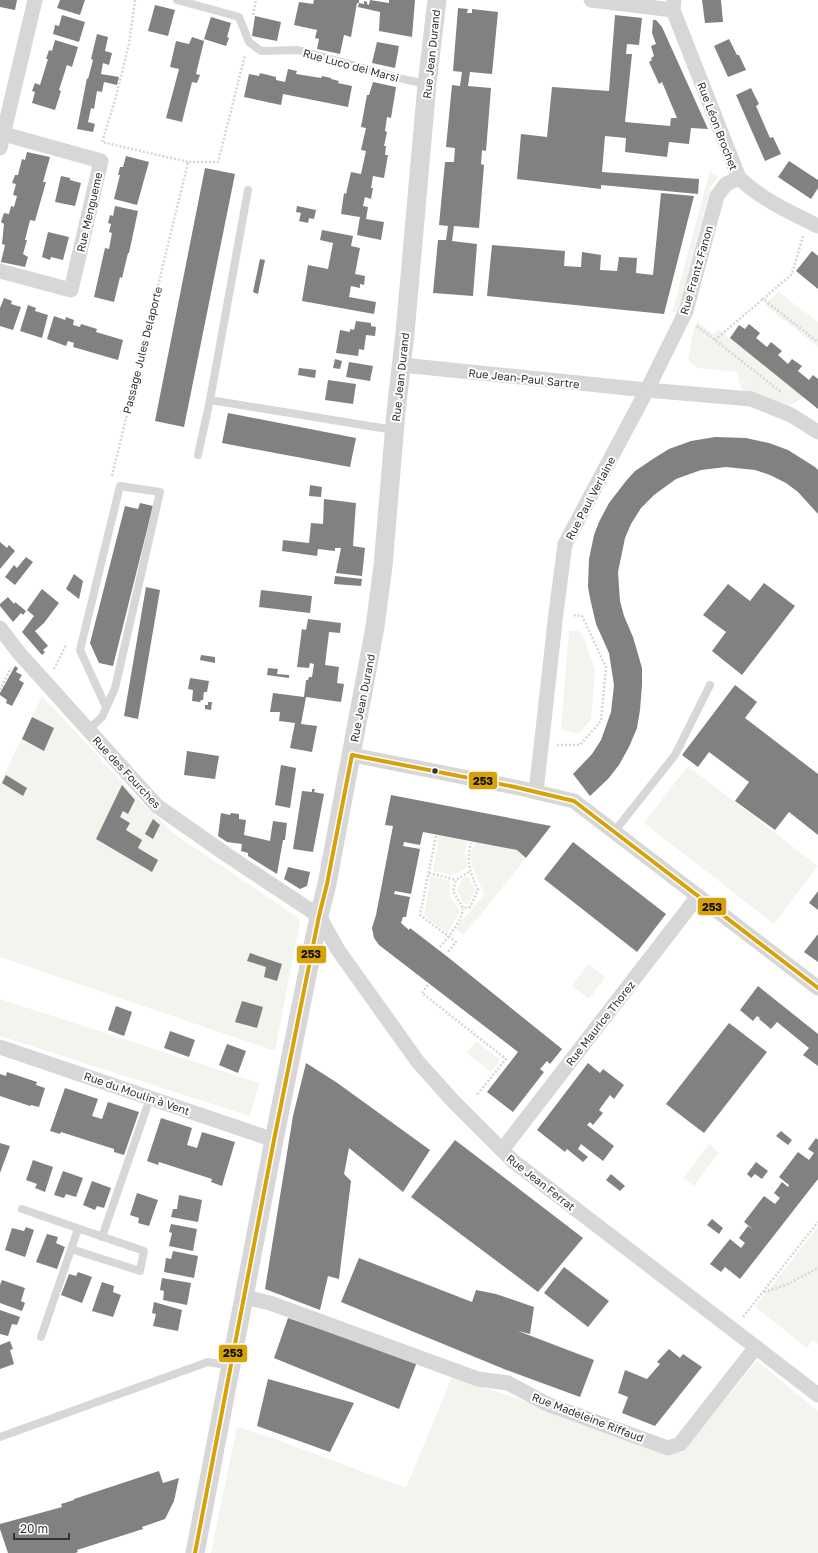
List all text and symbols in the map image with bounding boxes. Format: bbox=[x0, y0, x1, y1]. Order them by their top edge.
street label: Rue Jean Durand bbox=[420, 9, 442, 99]
street label: Rue Luco dei Marsi bbox=[302, 46, 400, 84]
street label: Rue Léon Brochet bbox=[695, 80, 741, 172]
street label: Rue Mengueme bbox=[73, 171, 105, 253]
street label: Rue Frantz Fanon bbox=[677, 224, 715, 316]
street label: Passage Jules Delaporte bbox=[120, 285, 164, 415]
street label: Rue Jean Durand bbox=[389, 332, 411, 422]
street label: Rue Jean-Paul Sartre bbox=[468, 366, 580, 390]
street label: Rue Paul Verlaine bbox=[563, 454, 617, 542]
street label: Rue Jean Durand bbox=[347, 653, 377, 743]
street label: Rue des Fourches bbox=[90, 733, 164, 811]
unlabelled marker bbox=[430, 766, 440, 776]
line badge: 253 bbox=[468, 771, 498, 790]
text: 253 bbox=[473, 774, 493, 787]
line badge: 253 bbox=[697, 897, 727, 916]
text: 253 bbox=[702, 900, 722, 913]
line badge: 253 bbox=[296, 945, 327, 964]
text: 253 bbox=[301, 947, 321, 960]
street label: Rue Maurice Thorez bbox=[563, 978, 637, 1068]
street label: Rue du Moulin à Vent bbox=[82, 1069, 192, 1117]
street label: Rue Jean Ferrat bbox=[504, 1151, 578, 1213]
line badge: 253 bbox=[218, 1344, 248, 1363]
text: 253 bbox=[223, 1346, 243, 1359]
street label: Rue Madeleine Riffaud bbox=[530, 1390, 646, 1444]
scale bar bbox=[14, 1515, 69, 1541]
text: 20 m bbox=[20, 1521, 48, 1536]

